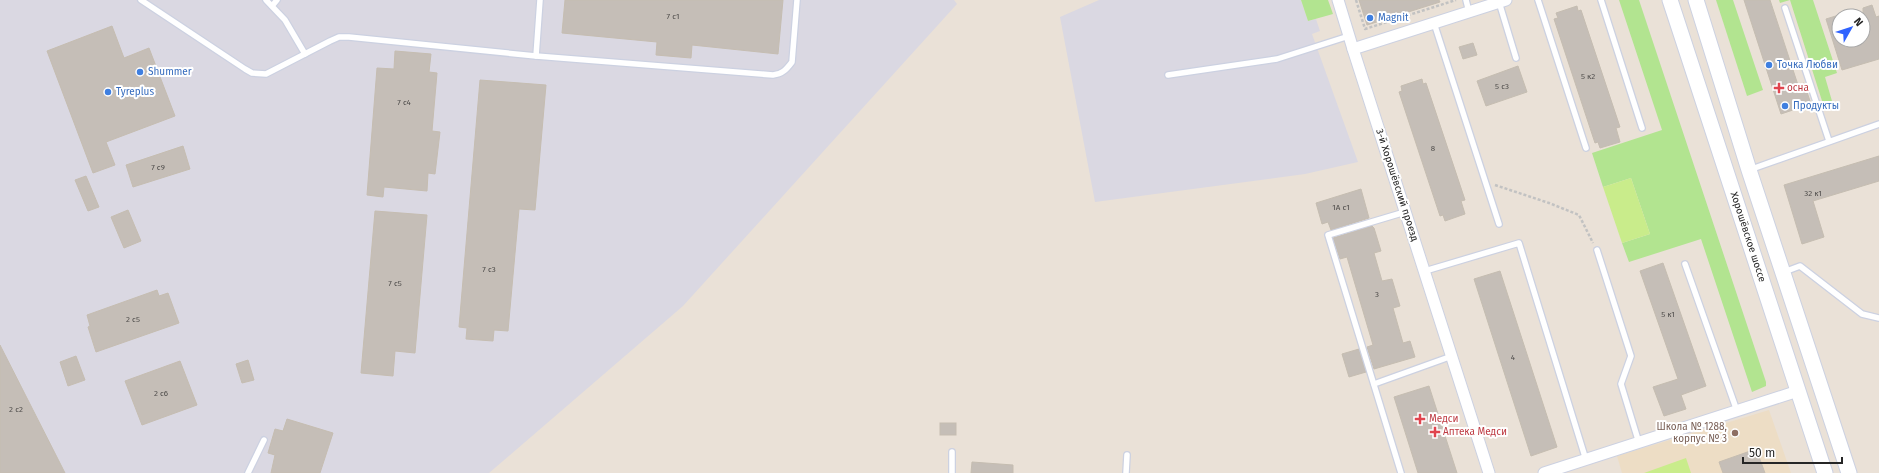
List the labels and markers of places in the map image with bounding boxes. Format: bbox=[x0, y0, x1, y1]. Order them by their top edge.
place label: Magnit bbox=[1378, 12, 1409, 24]
marker: Magnit bbox=[1365, 13, 1375, 23]
place label: Точка Любви bbox=[1777, 59, 1838, 71]
marker: Точка Любви bbox=[1764, 60, 1774, 70]
place label: Shummer bbox=[148, 66, 192, 78]
marker: Shummer bbox=[135, 67, 145, 77]
place label: осна bbox=[1787, 82, 1809, 94]
marker: осна bbox=[1774, 83, 1784, 93]
place label: Tyreplus bbox=[116, 86, 154, 98]
marker: Tyreplus bbox=[103, 87, 113, 97]
place label: Продукты bbox=[1793, 100, 1839, 112]
marker: Продукты bbox=[1780, 101, 1790, 111]
marker: Медси bbox=[1414, 413, 1426, 425]
place label: Медси bbox=[1429, 413, 1458, 425]
place label: Школа № 1288, корпус № 3 bbox=[1656, 421, 1727, 445]
place label: Аптека Медси bbox=[1443, 426, 1507, 438]
marker: Аптека Медси bbox=[1430, 427, 1440, 437]
marker: Школа № 1288, корпус № 3 bbox=[1730, 428, 1740, 438]

